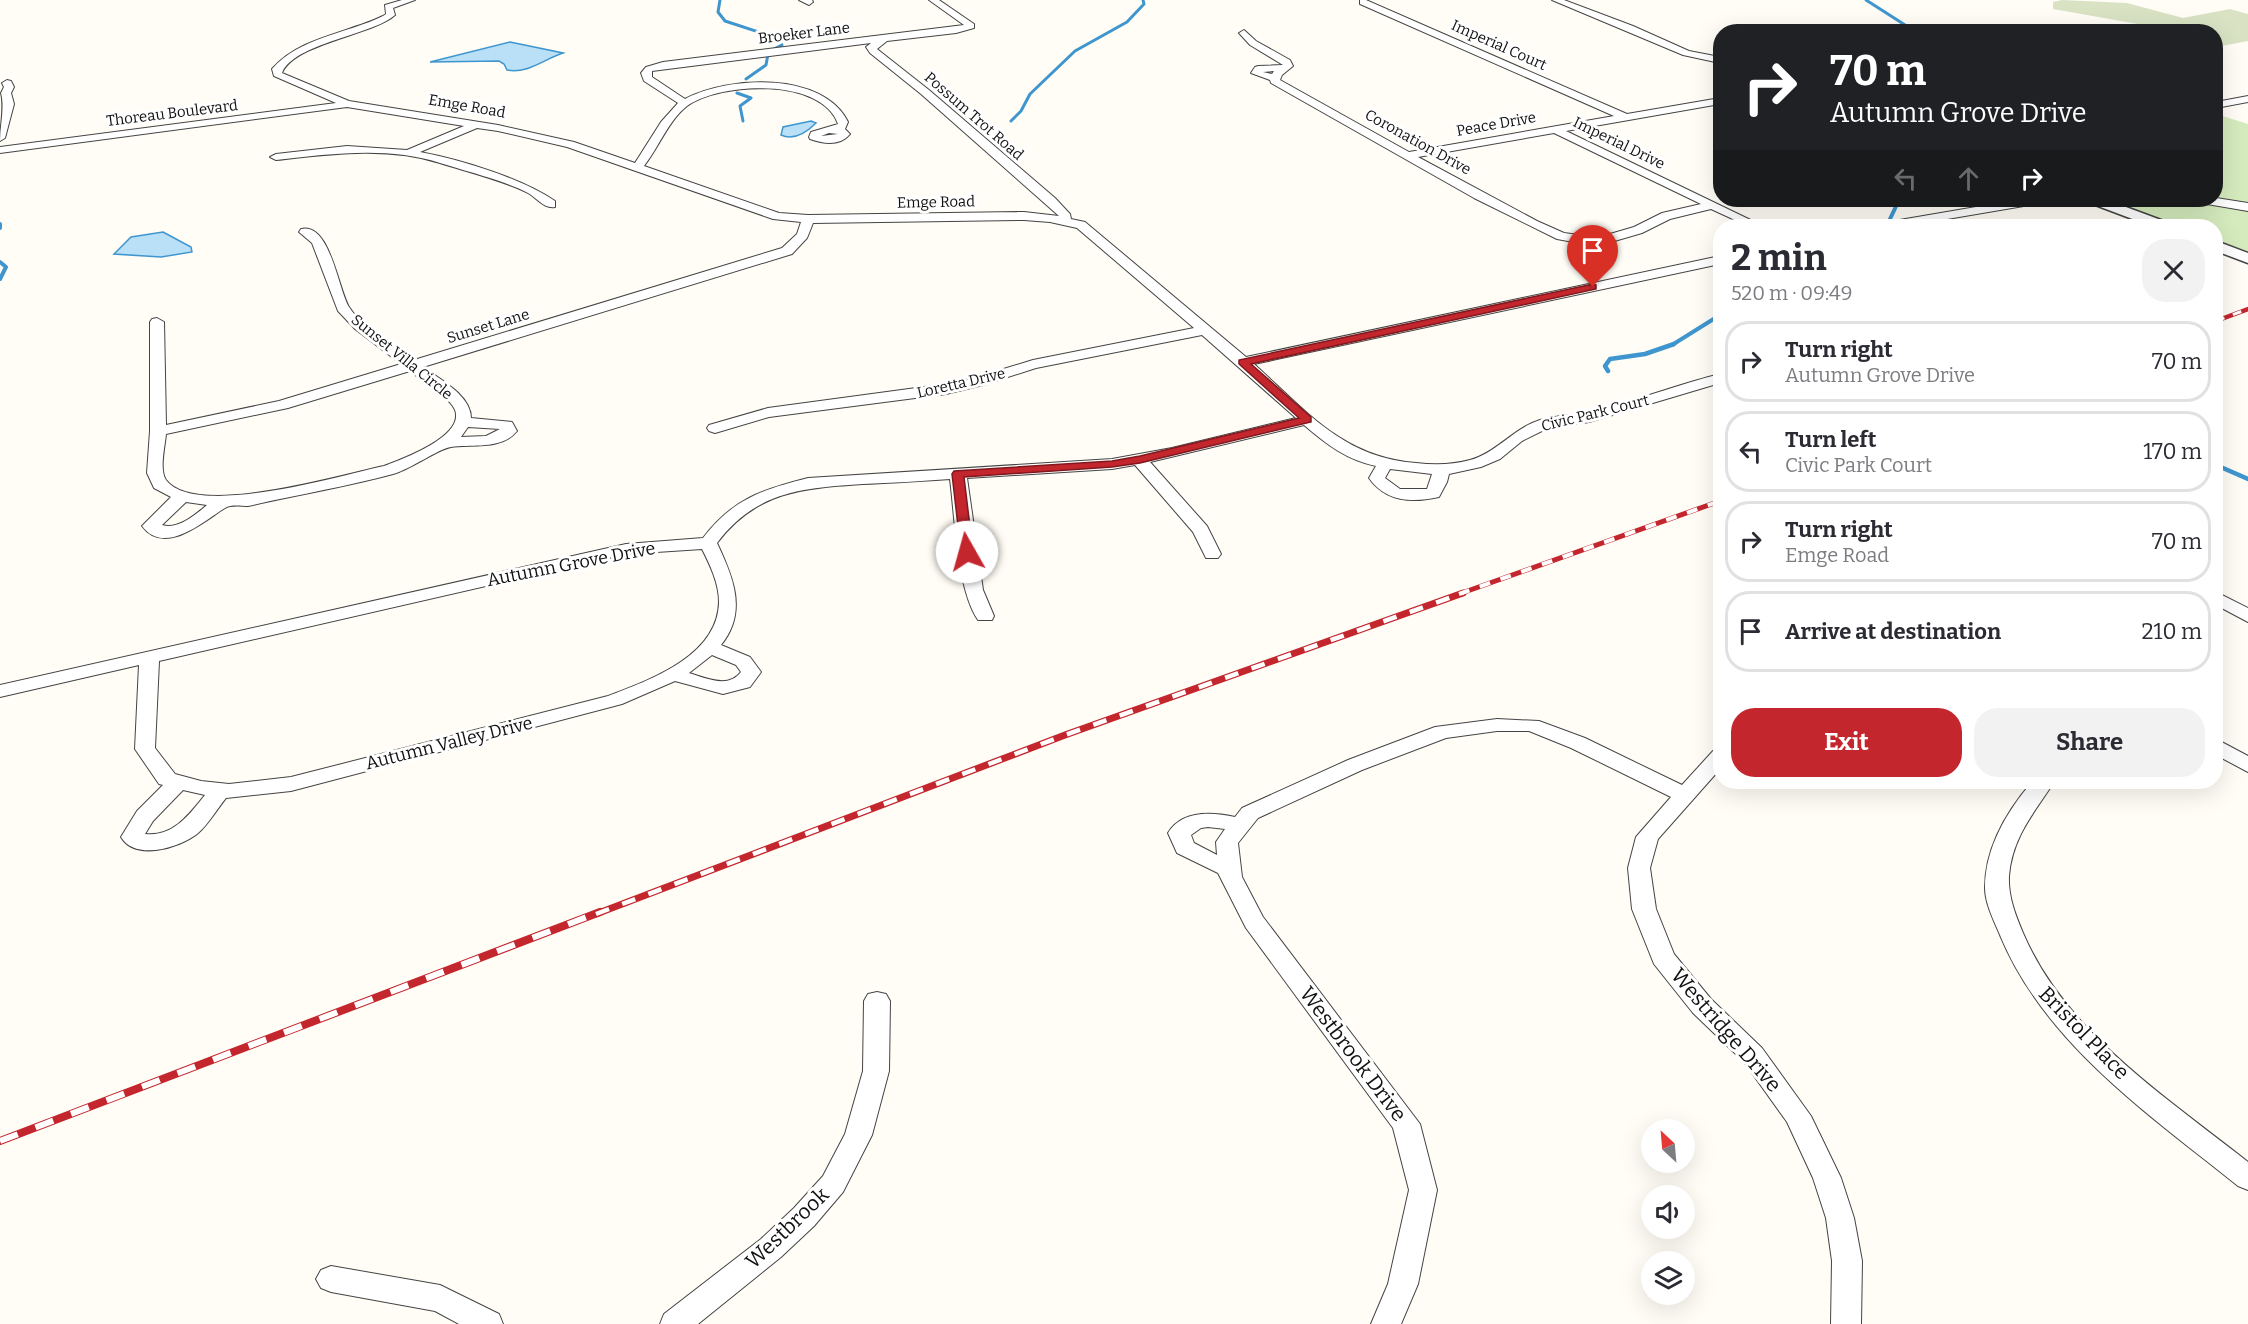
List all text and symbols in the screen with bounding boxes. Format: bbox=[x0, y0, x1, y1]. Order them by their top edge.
street label: Imperial Court bbox=[1449, 16, 1550, 74]
street label: Broeker Lane bbox=[757, 18, 851, 48]
text: 70 m bbox=[1830, 46, 1926, 96]
icon: right bbox=[1731, 48, 1809, 126]
street label: Possum Trot Road bbox=[921, 68, 1027, 164]
street label: Emge Road bbox=[427, 90, 507, 122]
street label: Thoreau Boulevard bbox=[105, 96, 239, 130]
text: Autumn Grove Drive bbox=[1830, 97, 2087, 129]
street label: Coronation Drive bbox=[1362, 105, 1474, 179]
street label: Peace Drive bbox=[1455, 108, 1537, 140]
street label: Imperial Drive bbox=[1570, 113, 1668, 173]
icon: left bbox=[1889, 162, 1922, 195]
icon: ahead bbox=[1952, 162, 1985, 195]
icon: right bbox=[2015, 162, 2048, 195]
street label: Emge Road bbox=[897, 192, 975, 212]
pin bbox=[1567, 225, 1618, 287]
icon: arrive bbox=[1576, 234, 1609, 267]
text: 2 min bbox=[1731, 236, 1827, 280]
button: close bbox=[2142, 239, 2205, 302]
text: 520 m · 09:49 bbox=[1731, 281, 1853, 305]
street label: Sunset Lane bbox=[445, 305, 531, 347]
street label: Sunset Villa Circle bbox=[348, 311, 456, 403]
text: Turn right bbox=[1785, 336, 1893, 363]
icon: right bbox=[1734, 345, 1767, 378]
text: 70 m bbox=[2152, 348, 2202, 375]
text: Autumn Grove Drive bbox=[1785, 363, 1975, 387]
street label: Loretta Drive bbox=[915, 364, 1007, 402]
street label: Civic Park Court bbox=[1539, 391, 1651, 435]
text: Turn left bbox=[1785, 426, 1877, 453]
icon: left bbox=[1734, 435, 1767, 468]
text: 170 m bbox=[2143, 438, 2202, 465]
text: Civic Park Court bbox=[1785, 453, 1932, 477]
text: Turn right bbox=[1785, 516, 1893, 543]
position arrow bbox=[935, 520, 999, 584]
icon: right bbox=[1734, 525, 1767, 558]
text: 70 m bbox=[2152, 528, 2202, 555]
street label: Autumn Grove Drive bbox=[485, 537, 657, 591]
text: Emge Road bbox=[1785, 543, 1889, 567]
icon: arrive bbox=[1734, 615, 1767, 648]
text: Arrive at destination bbox=[1785, 618, 2001, 645]
text: 210 m bbox=[2142, 618, 2202, 645]
button: Exit bbox=[1731, 708, 1962, 777]
button: Share bbox=[1974, 708, 2205, 777]
street label: Autumn Valley Drive bbox=[363, 712, 535, 774]
street label: Westridge Drive bbox=[1665, 963, 1787, 1097]
street label: Bristol Place bbox=[2033, 981, 2135, 1085]
street label: Westbrook Drive bbox=[1294, 982, 1412, 1126]
north arrow bbox=[1641, 1119, 1695, 1173]
map controls bbox=[1641, 1119, 1695, 1305]
street label: Westbrook bbox=[740, 1182, 834, 1274]
button: sound bbox=[1641, 1185, 1695, 1239]
button: layers bbox=[1641, 1251, 1695, 1305]

